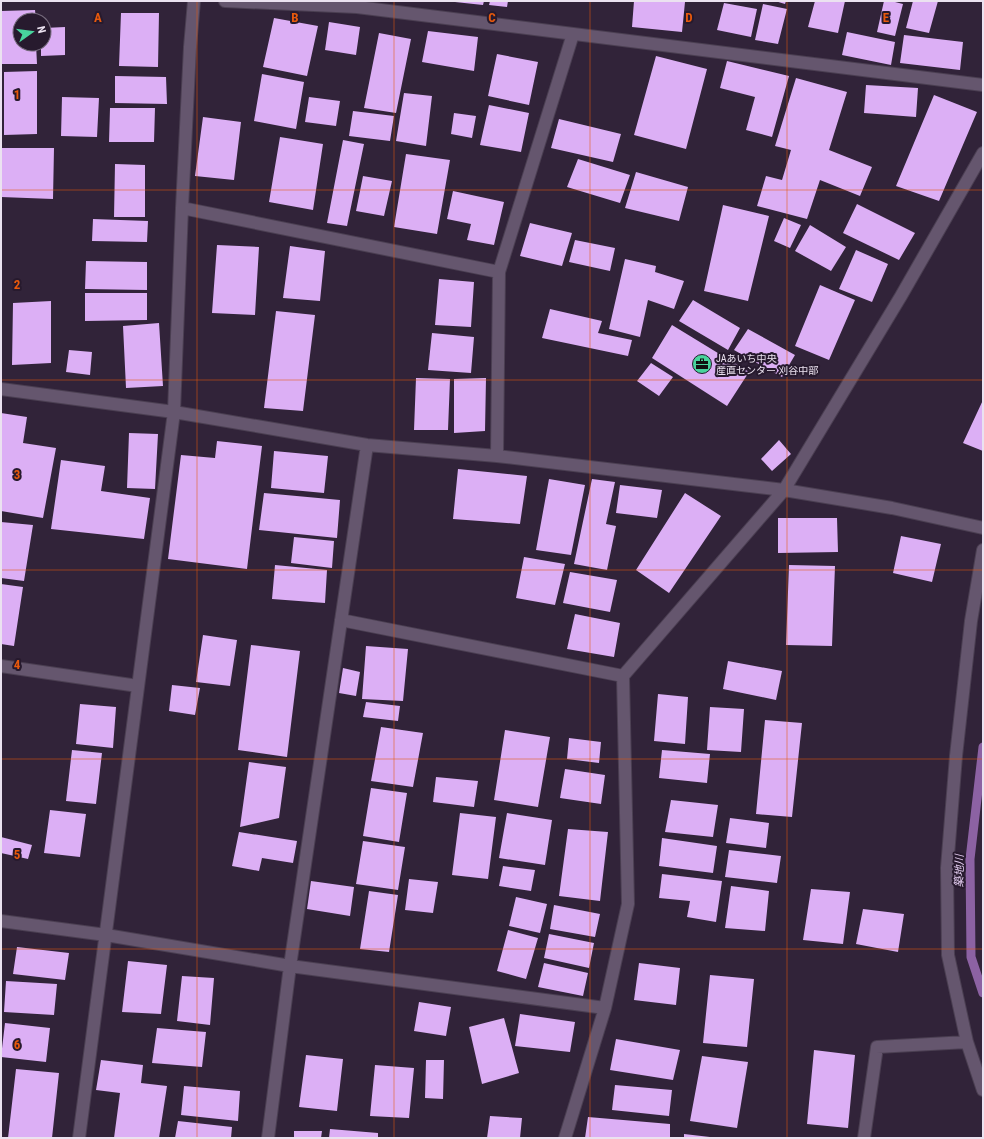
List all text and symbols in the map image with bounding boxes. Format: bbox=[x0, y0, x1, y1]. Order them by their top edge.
text: A bbox=[94, 10, 102, 25]
text: B bbox=[291, 10, 299, 25]
text: C bbox=[488, 10, 496, 25]
text: D bbox=[685, 10, 693, 25]
text: E bbox=[883, 10, 890, 25]
north arrow bbox=[12, 12, 52, 52]
text: N bbox=[34, 25, 48, 35]
text: 1 bbox=[14, 87, 20, 102]
text: 2 bbox=[14, 277, 21, 292]
office icon: JAあいち中央 産直センター 刈谷中部 bbox=[691, 353, 713, 375]
place label: JAあいち中央 産直センター 刈谷中部 bbox=[716, 353, 818, 376]
text: 3 bbox=[14, 467, 20, 482]
text: 4 bbox=[14, 657, 21, 672]
text: 5 bbox=[14, 847, 21, 862]
water label: 築地川 bbox=[953, 853, 966, 888]
text: 6 bbox=[14, 1037, 21, 1052]

